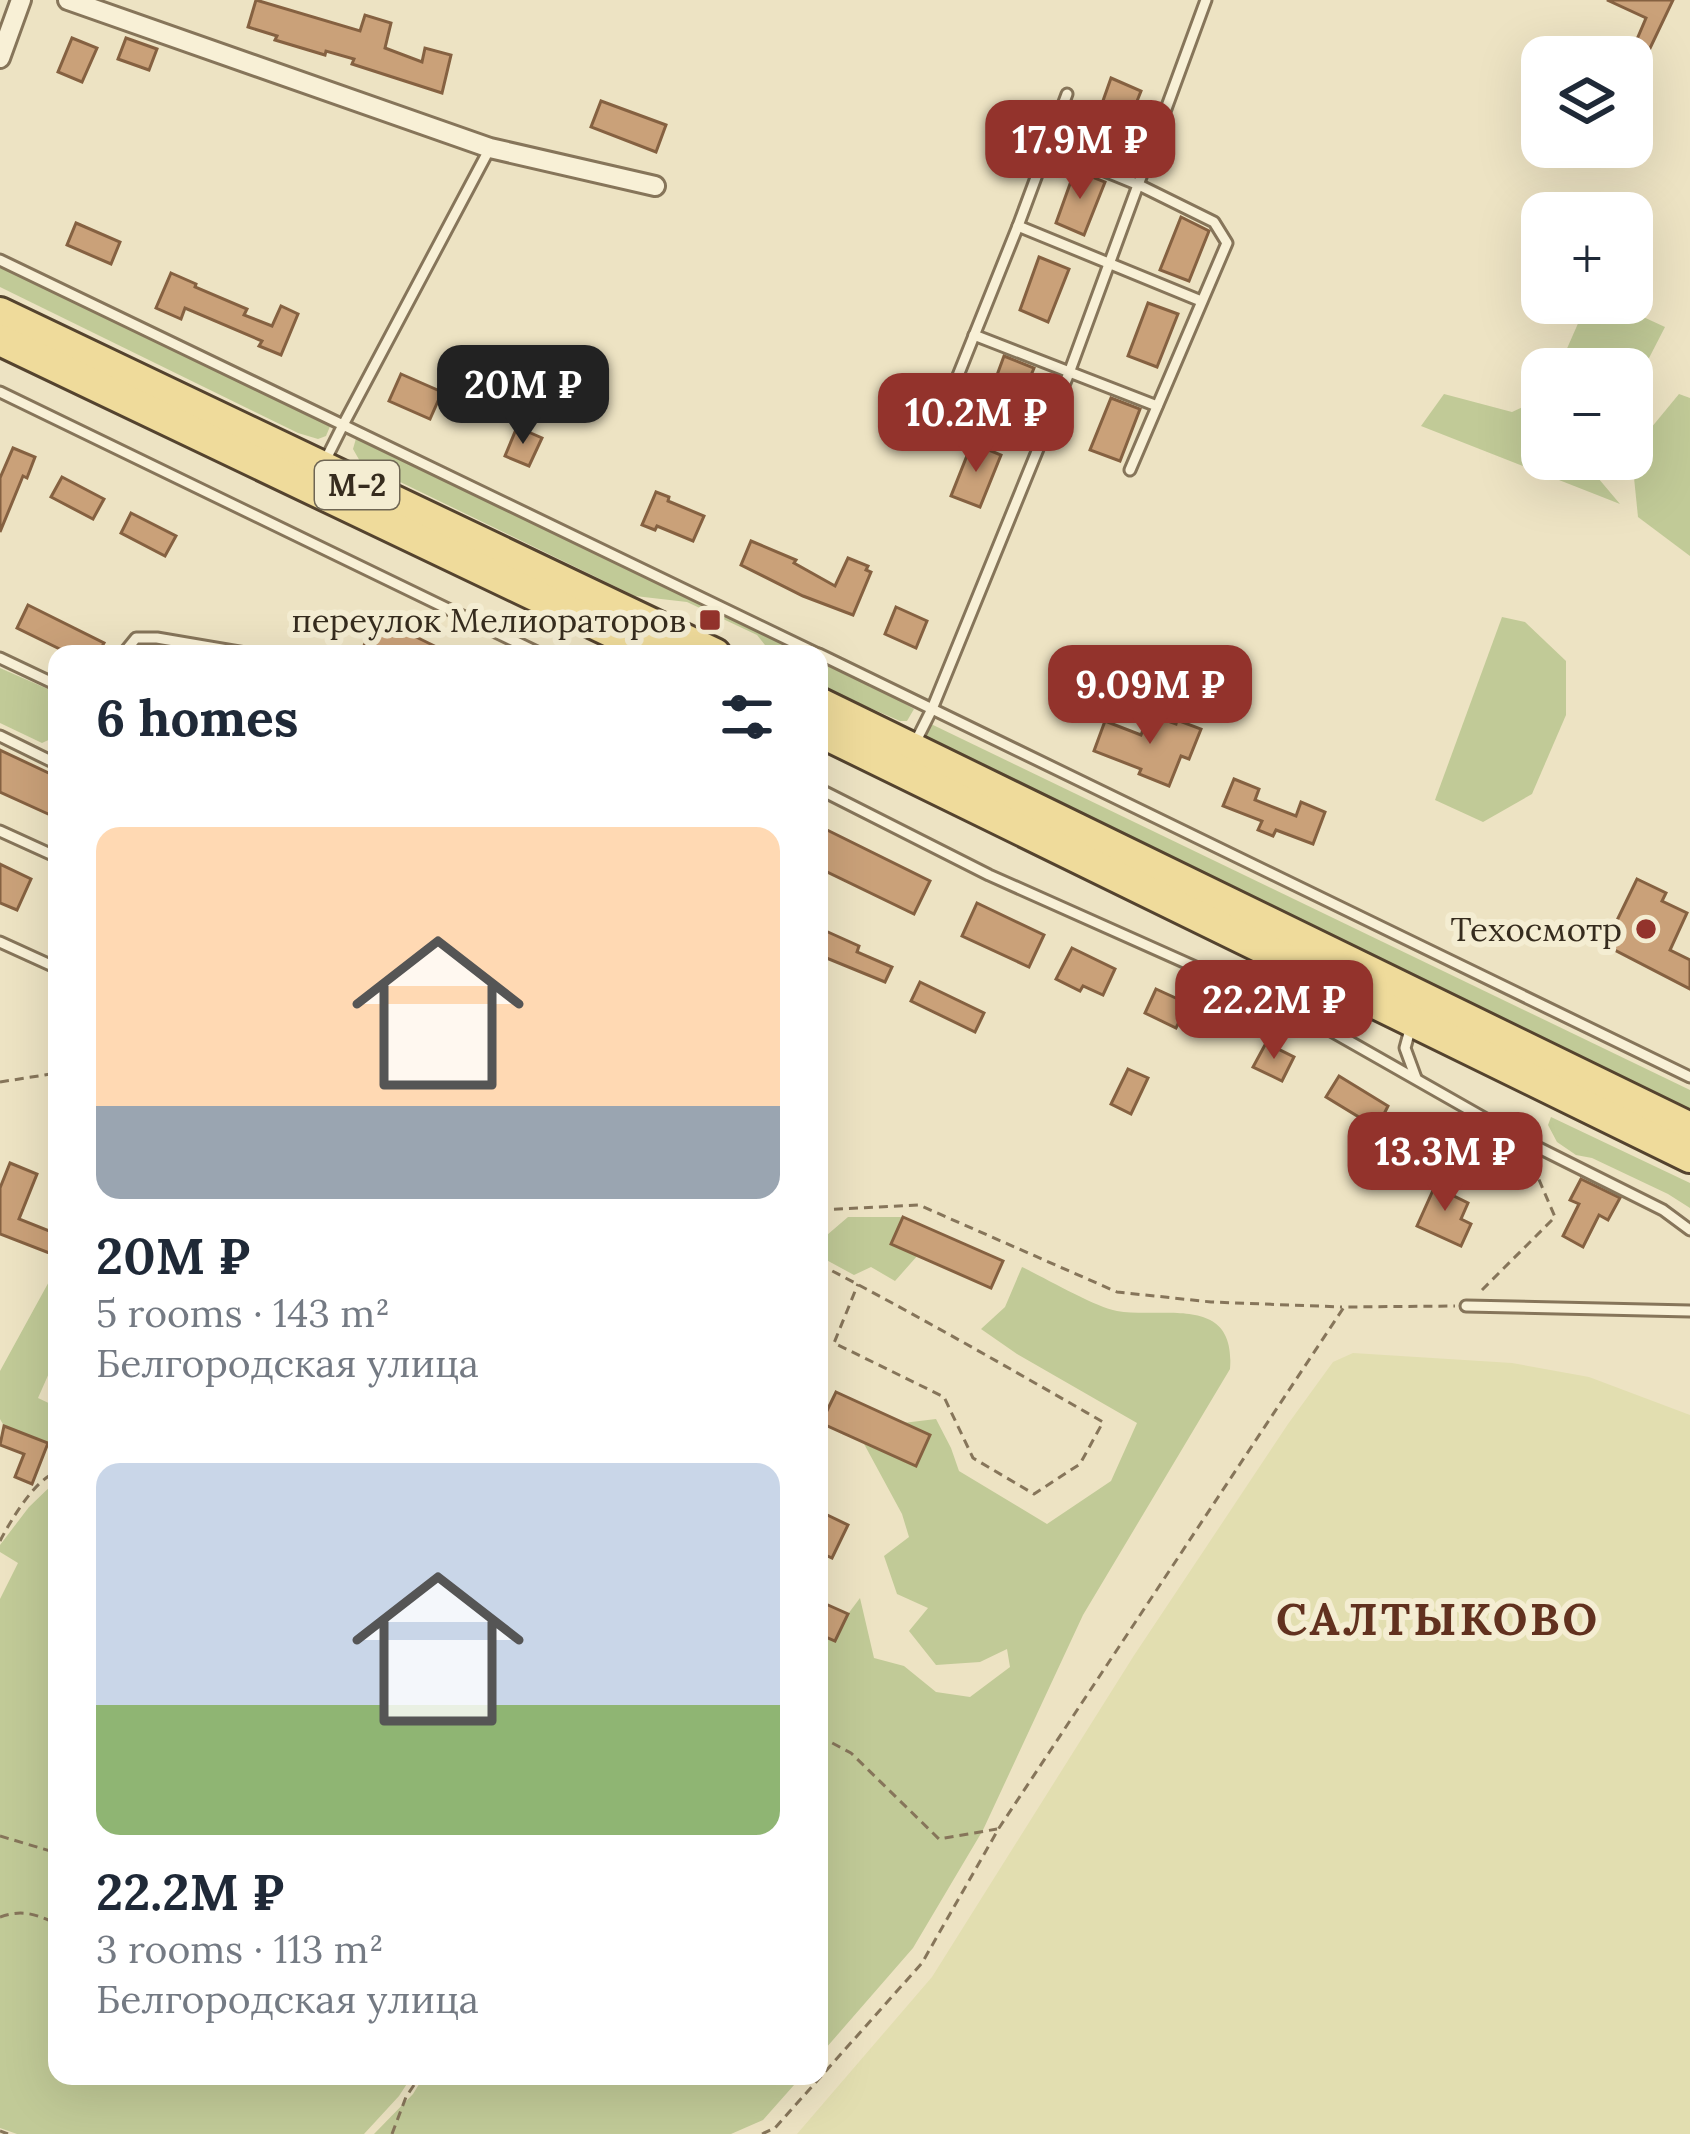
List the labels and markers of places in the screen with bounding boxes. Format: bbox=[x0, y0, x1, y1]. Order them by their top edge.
pin: 17.9M ₽ bbox=[969, 100, 1191, 202]
pin: 20M ₽ bbox=[439, 345, 607, 447]
pin: 10.2M ₽ bbox=[865, 373, 1087, 475]
place label: переулок Мелиораторов bbox=[291, 599, 686, 641]
marker: переулок Мелиораторов bbox=[697, 607, 723, 633]
pin: 9.09M ₽ bbox=[1039, 645, 1261, 747]
place label: Техосмотр bbox=[1451, 908, 1622, 950]
marker: Техосмотр bbox=[1633, 916, 1659, 942]
pin: 22.2M ₽ bbox=[1163, 960, 1385, 1062]
pin: 13.3M ₽ bbox=[1334, 1112, 1556, 1214]

